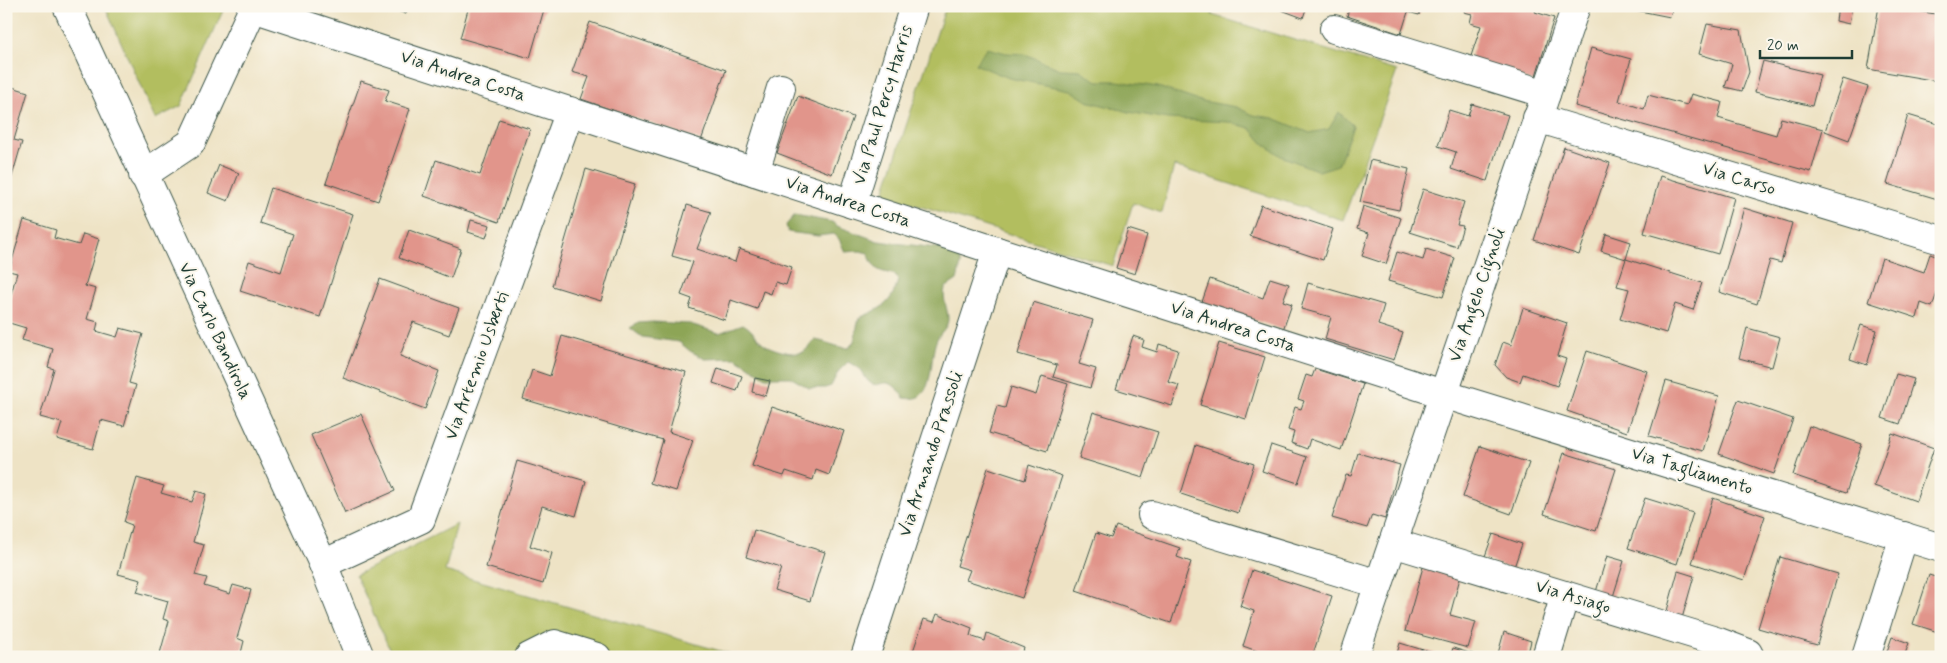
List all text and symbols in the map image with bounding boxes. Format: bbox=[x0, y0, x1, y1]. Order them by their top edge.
street label: Via Paul Percy Harris bbox=[847, 22, 919, 188]
scale bar bbox=[1760, 28, 1852, 60]
text: 20 m bbox=[1767, 36, 1799, 56]
street label: Via Andrea Costa bbox=[397, 44, 529, 108]
street label: Via Carso bbox=[1700, 157, 1778, 201]
street label: Via Andrea Costa bbox=[782, 170, 914, 234]
street label: Via Angelo Cignoli bbox=[1443, 225, 1513, 366]
street label: Via Carlo Bandirola bbox=[173, 259, 257, 403]
street label: Via Artemio Usberti bbox=[439, 288, 515, 443]
street label: Via Andrea Costa bbox=[1167, 295, 1299, 359]
street label: Via Armando Prassoli bbox=[893, 368, 969, 540]
street label: Via Tagliamento bbox=[1628, 441, 1756, 503]
street label: Via Asiago bbox=[1532, 574, 1614, 622]

